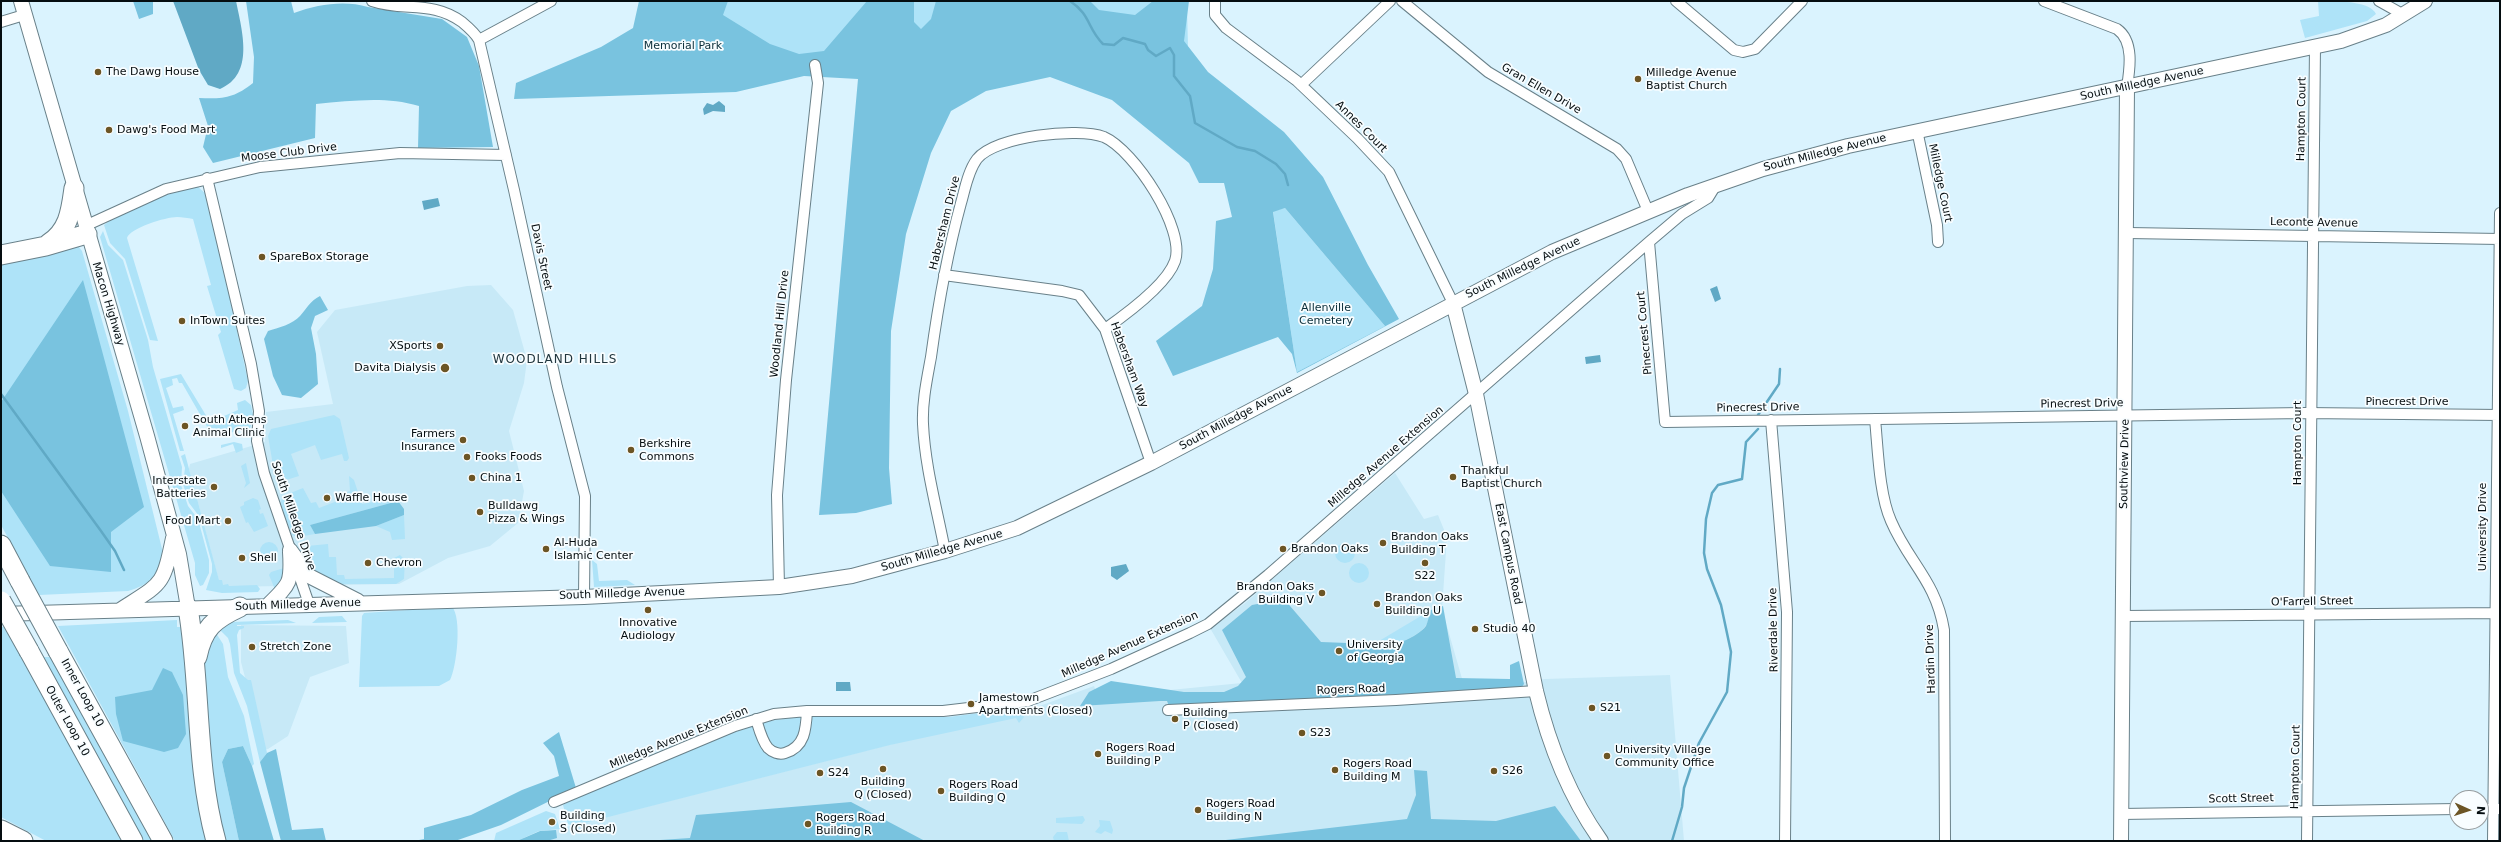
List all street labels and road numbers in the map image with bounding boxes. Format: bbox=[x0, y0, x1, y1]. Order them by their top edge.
street label: Gran Ellen Drive bbox=[1499, 61, 1583, 117]
street label: South Milledge Avenue bbox=[2079, 64, 2205, 104]
street label: Hampton Court bbox=[2295, 77, 2309, 161]
street label: Annes Court bbox=[1332, 98, 1390, 156]
street label: South Milledge Avenue bbox=[1762, 131, 1888, 175]
street label: Moose Club Drive bbox=[240, 141, 338, 165]
street label: Milledge Court bbox=[1925, 143, 1955, 223]
street label: Habersham Drive bbox=[927, 175, 963, 271]
street label: Leconte Avenue bbox=[2270, 216, 2358, 230]
street label: Davis Street bbox=[528, 223, 554, 291]
street label: South Milledge Avenue bbox=[1463, 234, 1583, 302]
street label: Macon Highway bbox=[89, 260, 127, 348]
street label: Woodland Hill Drive bbox=[768, 270, 792, 378]
street label: Pinecrest Court bbox=[1635, 291, 1655, 375]
street label: Habersham Way bbox=[1107, 320, 1151, 410]
street label: South Milledge Avenue bbox=[1177, 383, 1295, 453]
street label: Pinecrest Drive bbox=[2365, 395, 2449, 409]
street label: Pinecrest Drive bbox=[2040, 397, 2124, 411]
street label: Pinecrest Drive bbox=[1716, 401, 1800, 415]
street label: Hampton Court bbox=[2291, 401, 2305, 485]
street label: Milledge Avenue Extension bbox=[1326, 403, 1446, 511]
street label: Southview Drive bbox=[2118, 419, 2132, 509]
street label: South Milledge Drive bbox=[268, 460, 318, 572]
street label: University Drive bbox=[2476, 483, 2490, 571]
street label: East Campus Road bbox=[1492, 502, 1524, 606]
street label: South Milledge Avenue bbox=[880, 527, 1004, 575]
street label: South Milledge Avenue bbox=[559, 585, 685, 603]
street label: Riverdale Drive bbox=[1767, 588, 1781, 672]
street label: O'Farrell Street bbox=[2271, 595, 2353, 609]
street label: South Milledge Avenue bbox=[235, 596, 361, 614]
street label: Milledge Avenue Extension bbox=[1060, 609, 1200, 681]
street label: Hardin Drive bbox=[1923, 624, 1939, 694]
street label: Inner Loop 10 bbox=[58, 657, 106, 729]
street label: Rogers Road bbox=[1316, 682, 1386, 698]
street label: Outer Loop 10 bbox=[42, 683, 92, 759]
street label: Milledge Avenue Extension bbox=[608, 704, 750, 772]
street label: Hampton Court bbox=[2289, 725, 2303, 809]
street label: Scott Street bbox=[2208, 792, 2274, 806]

